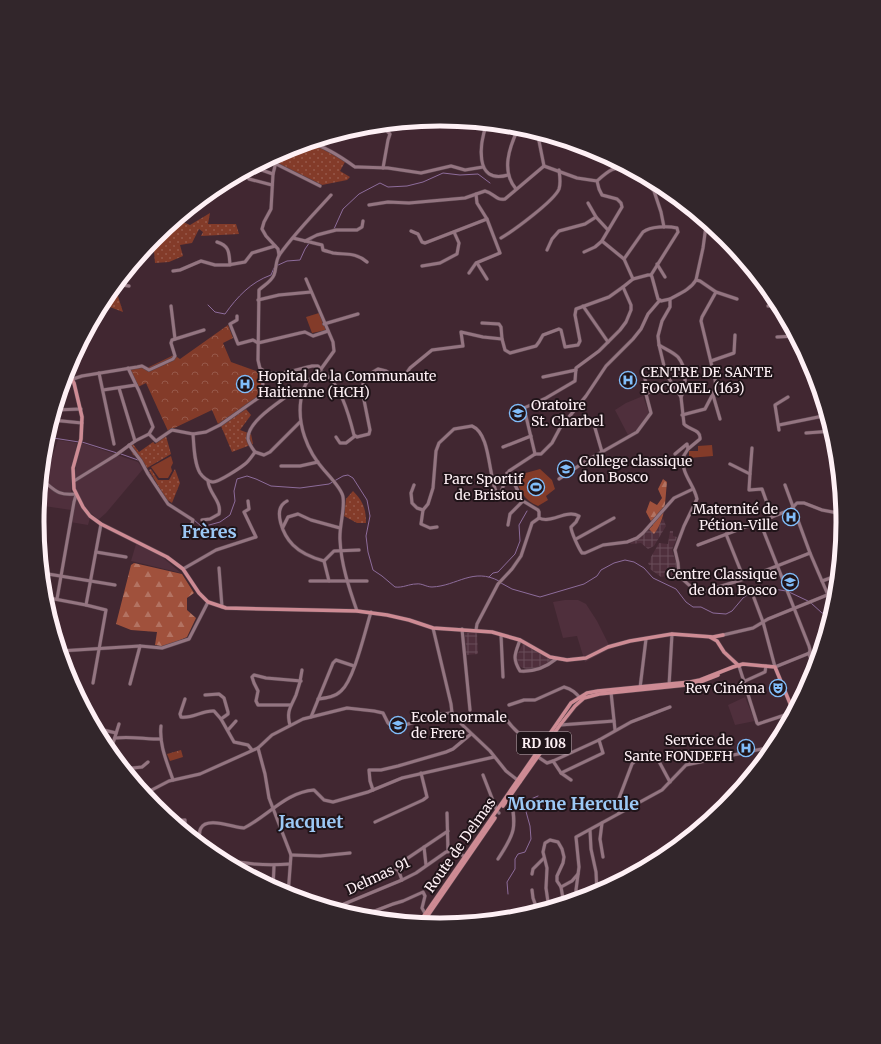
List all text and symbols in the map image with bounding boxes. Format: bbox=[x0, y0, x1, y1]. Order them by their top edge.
place label: CENTRE DE SANTE FOCOMEL (163) bbox=[641, 363, 773, 397]
place label: Hopital de la Communaute Haitienne (HCH) bbox=[258, 367, 436, 401]
hospital icon: CENTRE DE SANTE FOCOMEL (163) bbox=[618, 370, 638, 390]
hospital icon: Hopital de la Communaute Haitienne (HCH) bbox=[235, 374, 255, 394]
place label: Oratoire St. Charbel bbox=[531, 396, 605, 430]
school or university icon: Oratoire St. Charbel bbox=[508, 403, 528, 423]
place label: College classique don Bosco bbox=[579, 452, 692, 486]
school or university icon: College classique don Bosco bbox=[556, 459, 576, 479]
place label: Parc Sportif de Bristou bbox=[444, 470, 524, 504]
sports icon: Parc Sportif de Bristou bbox=[526, 477, 546, 497]
place label: Maternité de Pétion-Ville bbox=[693, 500, 778, 534]
hospital icon: Maternité de Pétion-Ville bbox=[781, 507, 801, 527]
district label: Frères bbox=[181, 520, 237, 543]
place label: Centre Classique de don Bosco bbox=[666, 565, 777, 599]
school or university icon: Centre Classique de don Bosco bbox=[780, 572, 800, 592]
theatre icon: Rev Cinéma bbox=[768, 678, 788, 698]
place label: Rev Cinéma bbox=[685, 679, 765, 697]
place label: Ecole normale de Frere bbox=[411, 708, 507, 742]
school or university icon: Ecole normale de Frere bbox=[388, 715, 408, 735]
place label: Service de Sante FONDEFH bbox=[624, 731, 733, 765]
road number: RD 108 bbox=[517, 732, 571, 754]
hospital icon: Service de Sante FONDEFH bbox=[736, 738, 756, 758]
district label: Morne Hercule bbox=[507, 792, 639, 815]
street label: Route de Delmas bbox=[420, 794, 500, 896]
district label: Jacquet bbox=[277, 810, 344, 833]
street label: Delmas 91 bbox=[343, 853, 413, 899]

